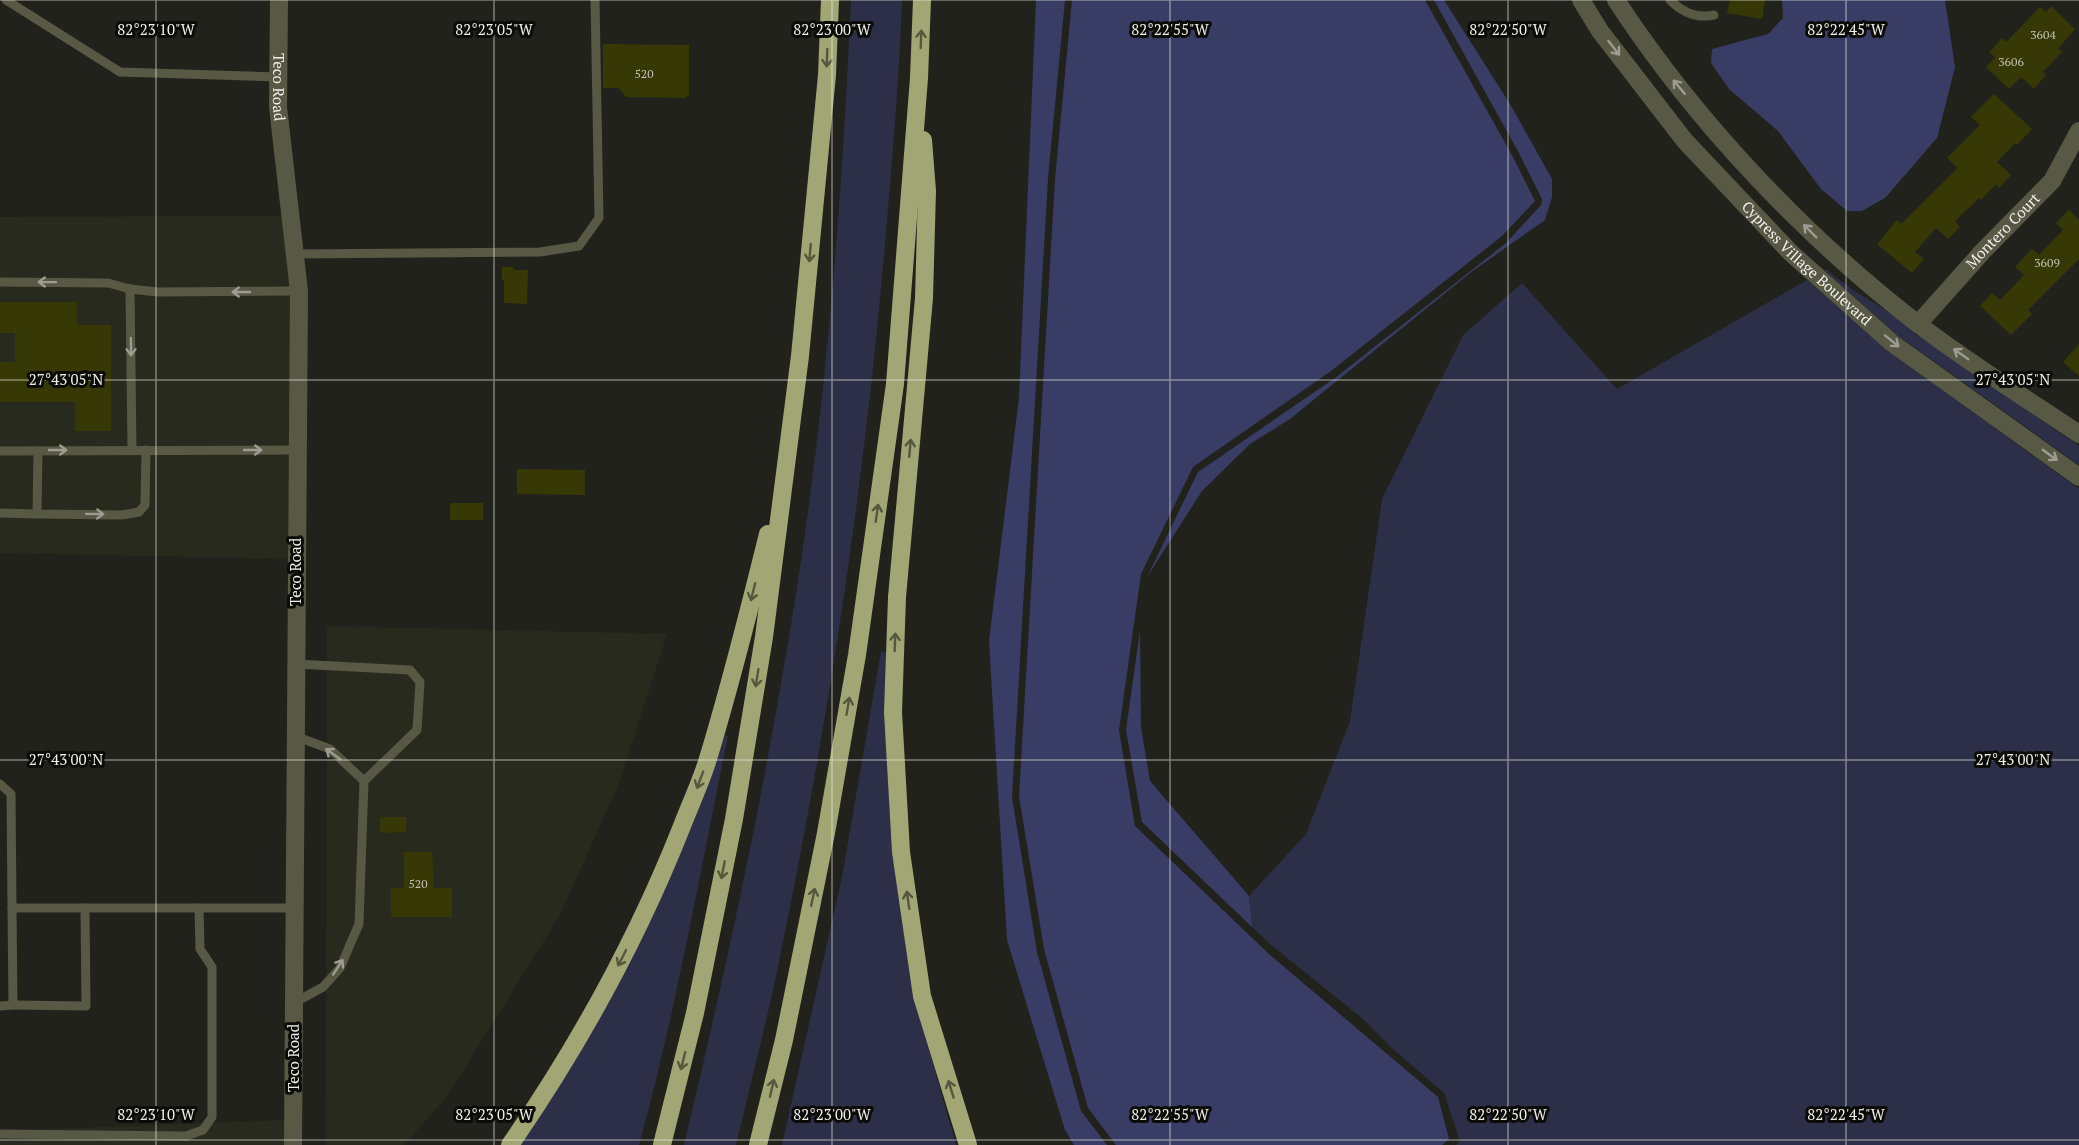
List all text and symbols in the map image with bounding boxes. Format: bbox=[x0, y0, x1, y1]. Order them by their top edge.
text: 82°23'10"W bbox=[117, 19, 196, 39]
text: 82°23'05"W bbox=[455, 19, 534, 39]
text: 82°23'00"W bbox=[793, 19, 872, 39]
text: 82°22'55"W bbox=[1131, 19, 1210, 39]
text: 82°22'50"W bbox=[1469, 19, 1548, 39]
text: 82°22'45"W bbox=[1807, 19, 1886, 39]
house number: 3604 bbox=[2030, 27, 2056, 42]
one-way arrow bbox=[915, 29, 926, 49]
one-way arrow bbox=[1607, 40, 1620, 56]
one-way arrow bbox=[822, 48, 833, 68]
street label: Teco Road bbox=[269, 53, 291, 122]
house number: 3606 bbox=[1998, 54, 2024, 69]
house number: 520 bbox=[634, 66, 654, 81]
one-way arrow bbox=[1673, 79, 1686, 95]
street label: Montero Court bbox=[1961, 188, 2044, 273]
street label: Cypress Village Boulevard bbox=[1738, 196, 1876, 329]
one-way arrow bbox=[1803, 224, 1818, 239]
one-way arrow bbox=[804, 242, 815, 262]
house number: 3609 bbox=[2034, 255, 2060, 270]
one-way arrow bbox=[37, 277, 57, 288]
one-way arrow bbox=[231, 286, 251, 298]
one-way arrow bbox=[1883, 335, 1899, 348]
one-way arrow bbox=[125, 337, 137, 357]
one-way arrow bbox=[1954, 348, 1970, 360]
text: 27°43'05"N bbox=[29, 369, 103, 389]
text: 27°43'05"N bbox=[1976, 369, 2050, 389]
one-way arrow bbox=[905, 438, 916, 458]
one-way arrow bbox=[243, 444, 263, 456]
one-way arrow bbox=[48, 445, 68, 456]
one-way arrow bbox=[2041, 449, 2057, 462]
one-way arrow bbox=[871, 503, 882, 523]
one-way arrow bbox=[85, 508, 105, 520]
street label: Teco Road bbox=[285, 538, 305, 606]
one-way arrow bbox=[747, 582, 759, 601]
one-way arrow bbox=[889, 633, 901, 653]
one-way arrow bbox=[752, 668, 763, 688]
one-way arrow bbox=[843, 696, 854, 716]
one-way arrow bbox=[325, 747, 341, 760]
text: 27°43'00"N bbox=[29, 749, 103, 769]
text: 27°43'00"N bbox=[1976, 749, 2050, 769]
one-way arrow bbox=[694, 770, 705, 788]
one-way arrow bbox=[717, 861, 729, 880]
house number: 520 bbox=[408, 876, 428, 891]
one-way arrow bbox=[808, 888, 819, 908]
one-way arrow bbox=[903, 890, 914, 910]
one-way arrow bbox=[616, 949, 628, 967]
one-way arrow bbox=[333, 959, 345, 976]
street label: Teco Road bbox=[283, 1024, 303, 1092]
one-way arrow bbox=[676, 1051, 688, 1070]
one-way arrow bbox=[767, 1079, 779, 1098]
one-way arrow bbox=[945, 1080, 956, 1099]
text: 82°23'10"W bbox=[117, 1104, 196, 1124]
text: 82°23'05"W bbox=[455, 1104, 534, 1124]
text: 82°23'00"W bbox=[793, 1104, 872, 1124]
text: 82°22'55"W bbox=[1131, 1104, 1210, 1124]
text: 82°22'50"W bbox=[1469, 1104, 1548, 1124]
text: 82°22'45"W bbox=[1807, 1104, 1886, 1124]

